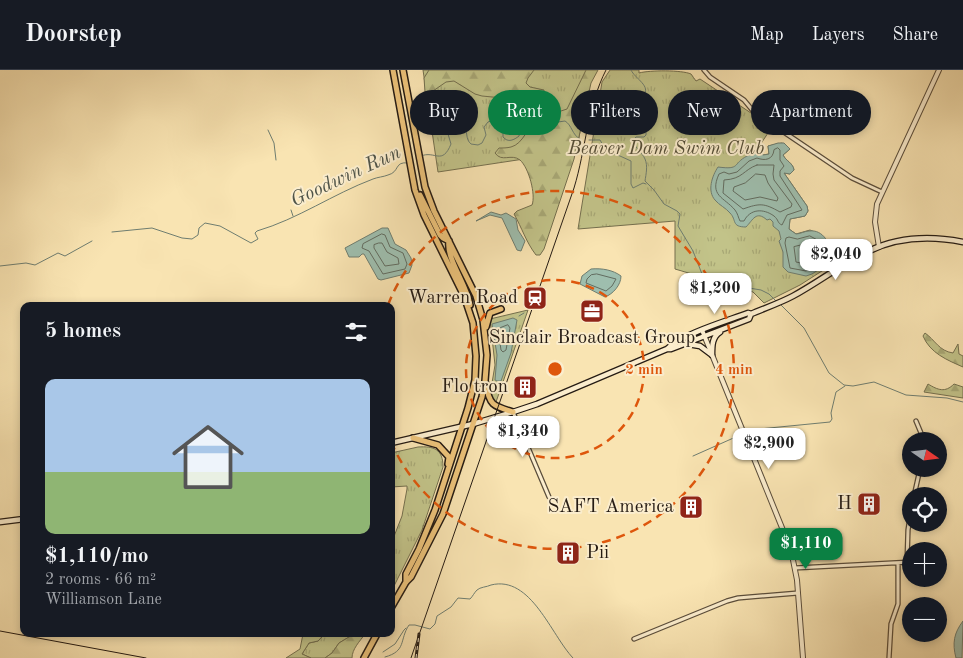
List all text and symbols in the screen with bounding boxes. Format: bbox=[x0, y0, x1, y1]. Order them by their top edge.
text: Doorstep bbox=[25, 23, 122, 47]
text: Map bbox=[750, 26, 784, 44]
text: Layers bbox=[812, 26, 864, 44]
text: Share bbox=[892, 26, 938, 44]
chip: Buy bbox=[410, 90, 478, 135]
chip: Rent bbox=[488, 90, 561, 135]
chip: Filters bbox=[571, 90, 658, 135]
chip: New bbox=[668, 90, 741, 135]
chip: Apartment bbox=[751, 90, 871, 135]
park label: Beaver Dam Swim Club bbox=[567, 140, 764, 159]
water label: Goodwin Run bbox=[288, 143, 404, 211]
pin: $2,040 bbox=[795, 238, 877, 281]
text: $2,040 bbox=[811, 247, 861, 263]
pin: $1,200 bbox=[674, 272, 756, 315]
text: $1,200 bbox=[690, 281, 740, 297]
station icon: Warren Road bbox=[522, 285, 548, 311]
place label: Warren Road bbox=[408, 289, 518, 308]
office icon: Sinclair Broadcast Group bbox=[579, 298, 605, 324]
icon: filters bbox=[342, 318, 370, 346]
text: 5 homes bbox=[45, 321, 121, 342]
place label: Sinclair Broadcast Group bbox=[489, 329, 695, 348]
centre of rings bbox=[546, 360, 564, 378]
text: 2 min bbox=[625, 363, 663, 378]
text: 4 min bbox=[715, 363, 753, 378]
building icon: Flo tron bbox=[512, 374, 538, 400]
place label: Flo tron bbox=[441, 378, 508, 397]
icon: home bbox=[163, 412, 253, 502]
pin: $1,340 bbox=[482, 416, 564, 458]
text: $1,340 bbox=[498, 424, 548, 440]
pin: $2,900 bbox=[728, 428, 810, 470]
north arrow bbox=[902, 432, 948, 478]
map controls bbox=[902, 432, 947, 642]
text: $2,900 bbox=[744, 436, 794, 452]
button: locate bbox=[902, 487, 947, 532]
building icon: H bbox=[856, 491, 882, 517]
building icon: SAFT America bbox=[678, 494, 704, 520]
place label: H bbox=[837, 495, 852, 514]
place label: SAFT America bbox=[547, 498, 675, 517]
pin: $1,110 bbox=[765, 528, 847, 570]
text: $1,110 bbox=[781, 536, 831, 552]
building icon: Pii bbox=[555, 540, 581, 566]
button: + bbox=[902, 542, 947, 587]
place label: Pii bbox=[586, 544, 609, 563]
text: $1,110/mo bbox=[45, 546, 149, 567]
text: 2 rooms · 66 m² bbox=[45, 572, 156, 588]
text: Williamson Lane bbox=[45, 592, 162, 608]
button: − bbox=[902, 597, 947, 642]

